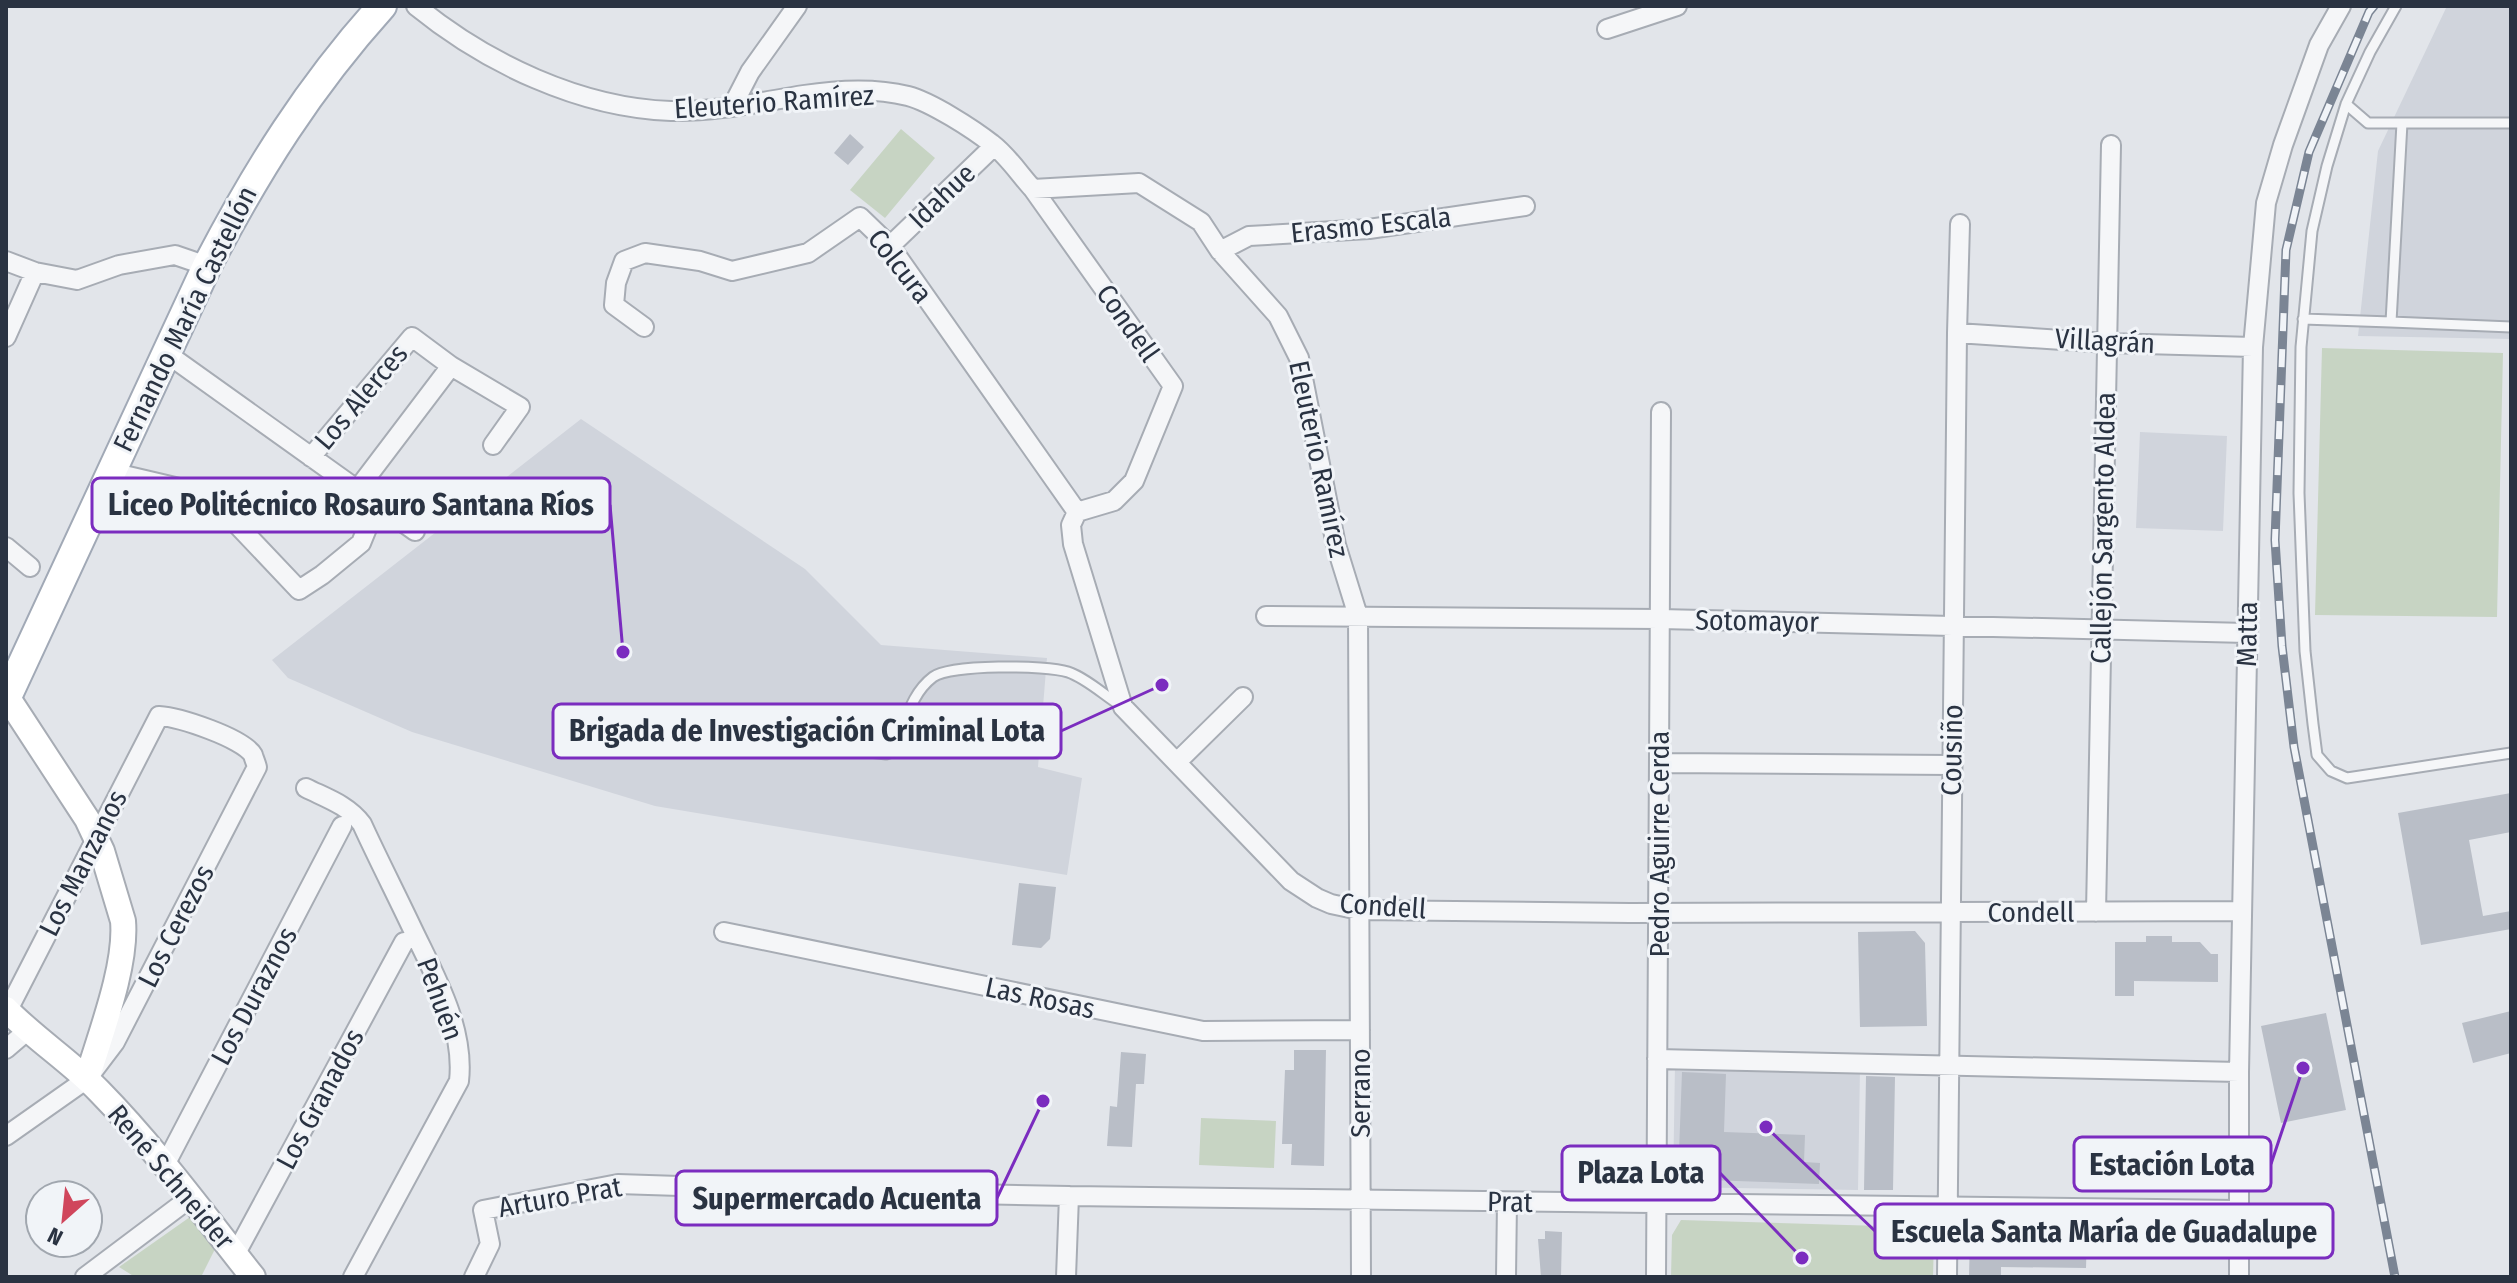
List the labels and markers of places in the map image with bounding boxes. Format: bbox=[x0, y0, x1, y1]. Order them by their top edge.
callout: Liceo Politécnico Rosauro Santana Ríos bbox=[92, 478, 610, 532]
callout: Brigada de Investigación Criminal Lota bbox=[553, 704, 1061, 758]
callout: Estación Lota bbox=[2074, 1137, 2271, 1191]
callout: Plaza Lota bbox=[1562, 1146, 1720, 1200]
callout: Supermercado Acuenta bbox=[676, 1171, 997, 1225]
callout: Escuela Santa María de Guadalupe bbox=[1875, 1204, 2333, 1258]

